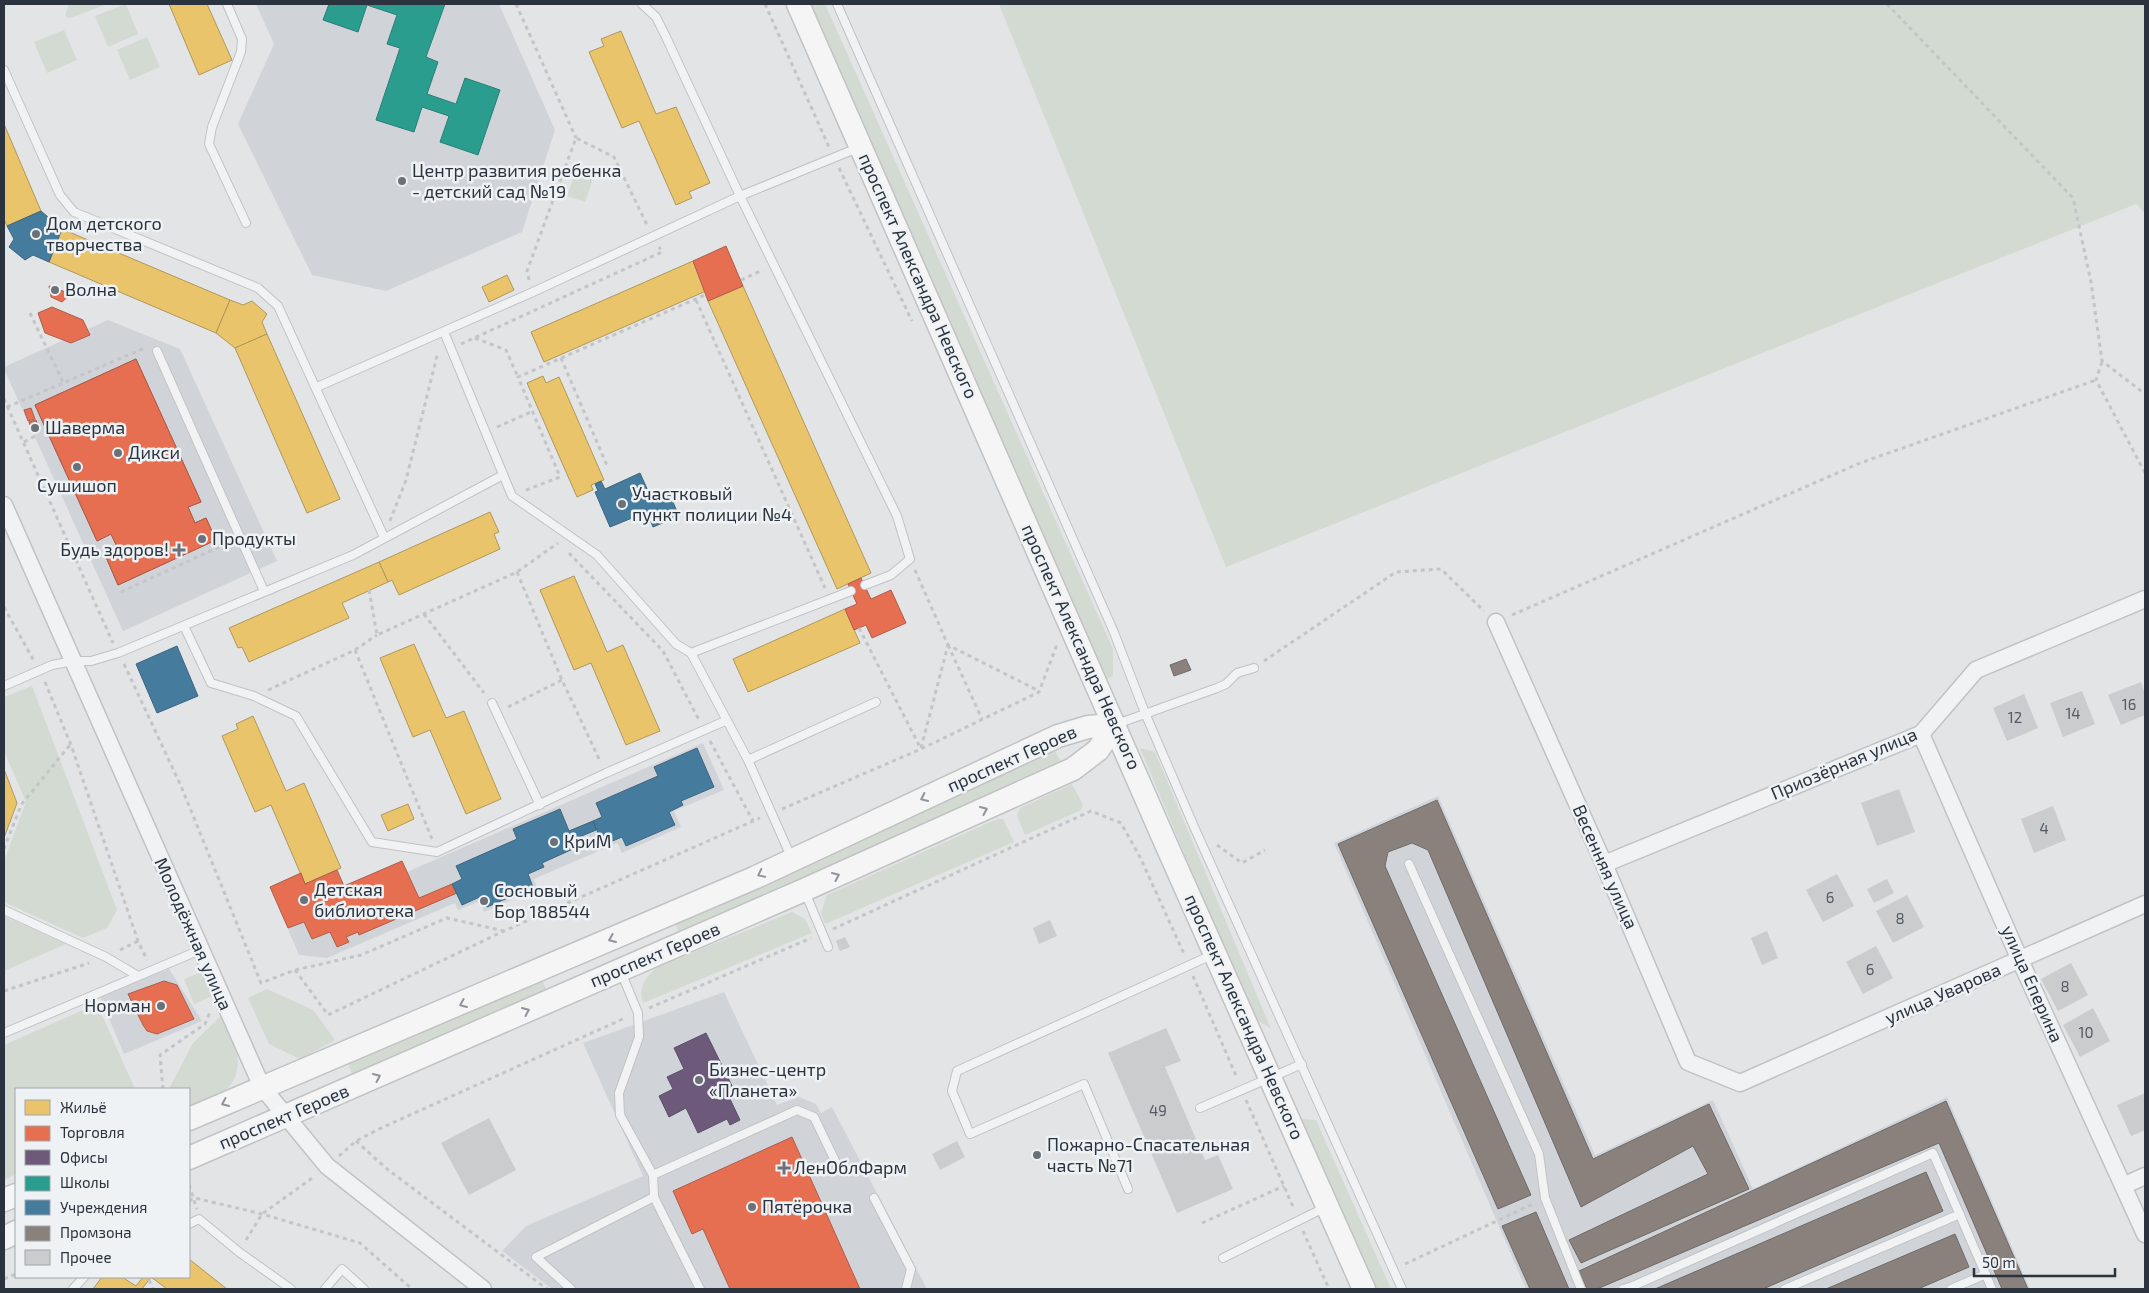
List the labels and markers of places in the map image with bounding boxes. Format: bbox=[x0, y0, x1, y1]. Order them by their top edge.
place label: Центр развития ребенка - детский сад №19 bbox=[412, 159, 621, 202]
marker: Центр развития ребенка - детский сад №19 bbox=[396, 175, 408, 187]
place label: Дом детского творчества bbox=[46, 212, 162, 255]
marker: Дом детского творчества bbox=[30, 228, 42, 240]
place label: Волна bbox=[65, 278, 117, 300]
marker: Волна bbox=[49, 284, 61, 296]
place label: Шаверма bbox=[45, 416, 125, 438]
marker: Шаверма bbox=[29, 422, 41, 434]
place label: Дикси bbox=[128, 441, 180, 463]
marker: Дикси bbox=[112, 447, 124, 459]
marker: Сушишоп bbox=[71, 461, 83, 473]
place label: Сушишоп bbox=[37, 474, 117, 496]
place label: Участковый пункт полиции №4 bbox=[632, 482, 792, 525]
marker: Участковый пункт полиции №4 bbox=[616, 498, 628, 510]
place label: Продукты bbox=[212, 527, 296, 549]
marker: Продукты bbox=[196, 533, 208, 545]
place label: Будь здоров! bbox=[60, 538, 169, 560]
marker: Будь здоров! bbox=[173, 544, 185, 556]
place label: КриМ bbox=[564, 830, 612, 852]
marker: КриМ bbox=[548, 836, 560, 848]
place label: Детская библиотека bbox=[314, 878, 414, 921]
place label: Сосновый Бор 188544 bbox=[494, 879, 590, 922]
marker: Детская библиотека bbox=[298, 894, 310, 906]
marker: Сосновый Бор 188544 bbox=[478, 895, 490, 907]
place label: Норман bbox=[84, 994, 151, 1016]
marker: Норман bbox=[155, 1000, 167, 1012]
place label: Бизнес-центр «Планета» bbox=[709, 1058, 826, 1101]
marker: Бизнес-центр «Планета» bbox=[693, 1074, 705, 1086]
place label: Пожарно-Спасательная часть №71 bbox=[1047, 1133, 1250, 1176]
marker: Пожарно-Спасательная часть №71 bbox=[1031, 1149, 1043, 1161]
place label: ЛенОблФарм bbox=[794, 1156, 907, 1178]
marker: ЛенОблФарм bbox=[778, 1162, 790, 1174]
place label: Пятёрочка bbox=[762, 1195, 852, 1217]
marker: Пятёрочка bbox=[746, 1201, 758, 1213]

